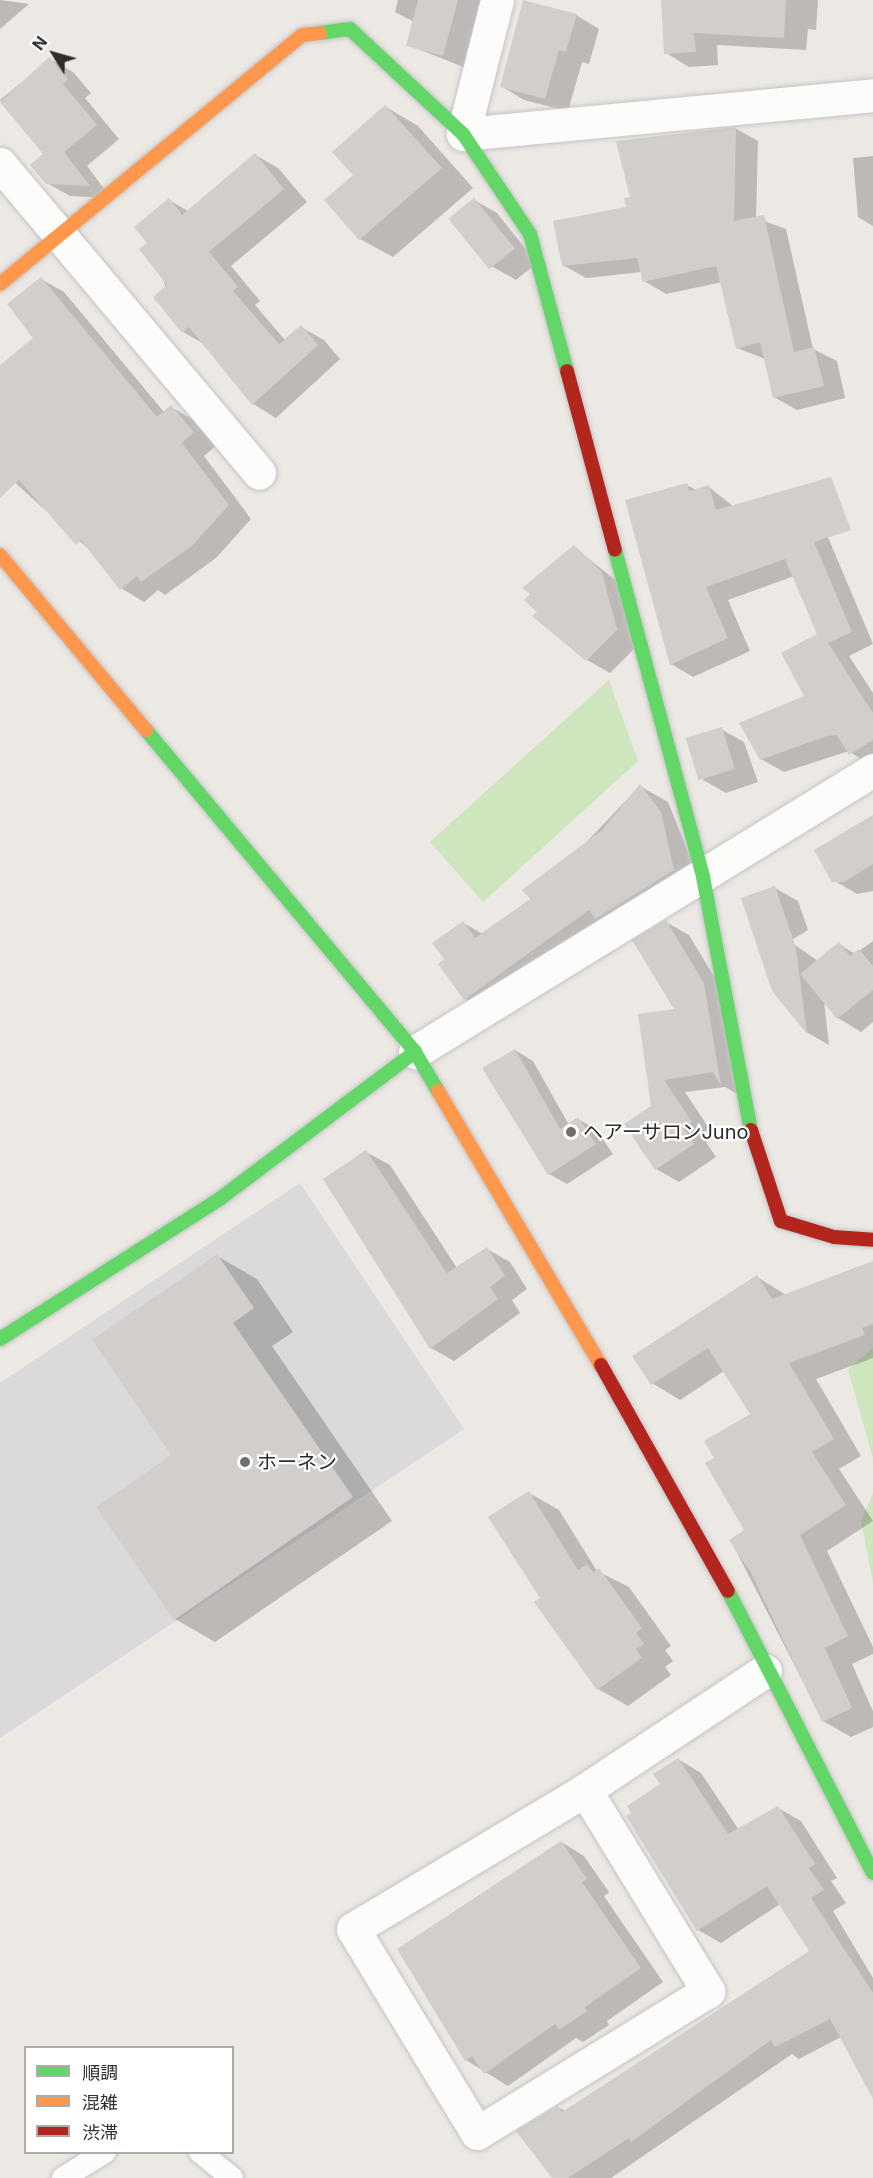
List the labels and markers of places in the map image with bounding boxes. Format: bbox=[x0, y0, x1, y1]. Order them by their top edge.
place label: ヘアーサロンJuno bbox=[583, 1120, 749, 1144]
marker: ヘアーサロンJuno bbox=[564, 1125, 578, 1139]
place label: ホーネン bbox=[257, 1450, 337, 1474]
marker: ホーネン bbox=[238, 1455, 252, 1469]

